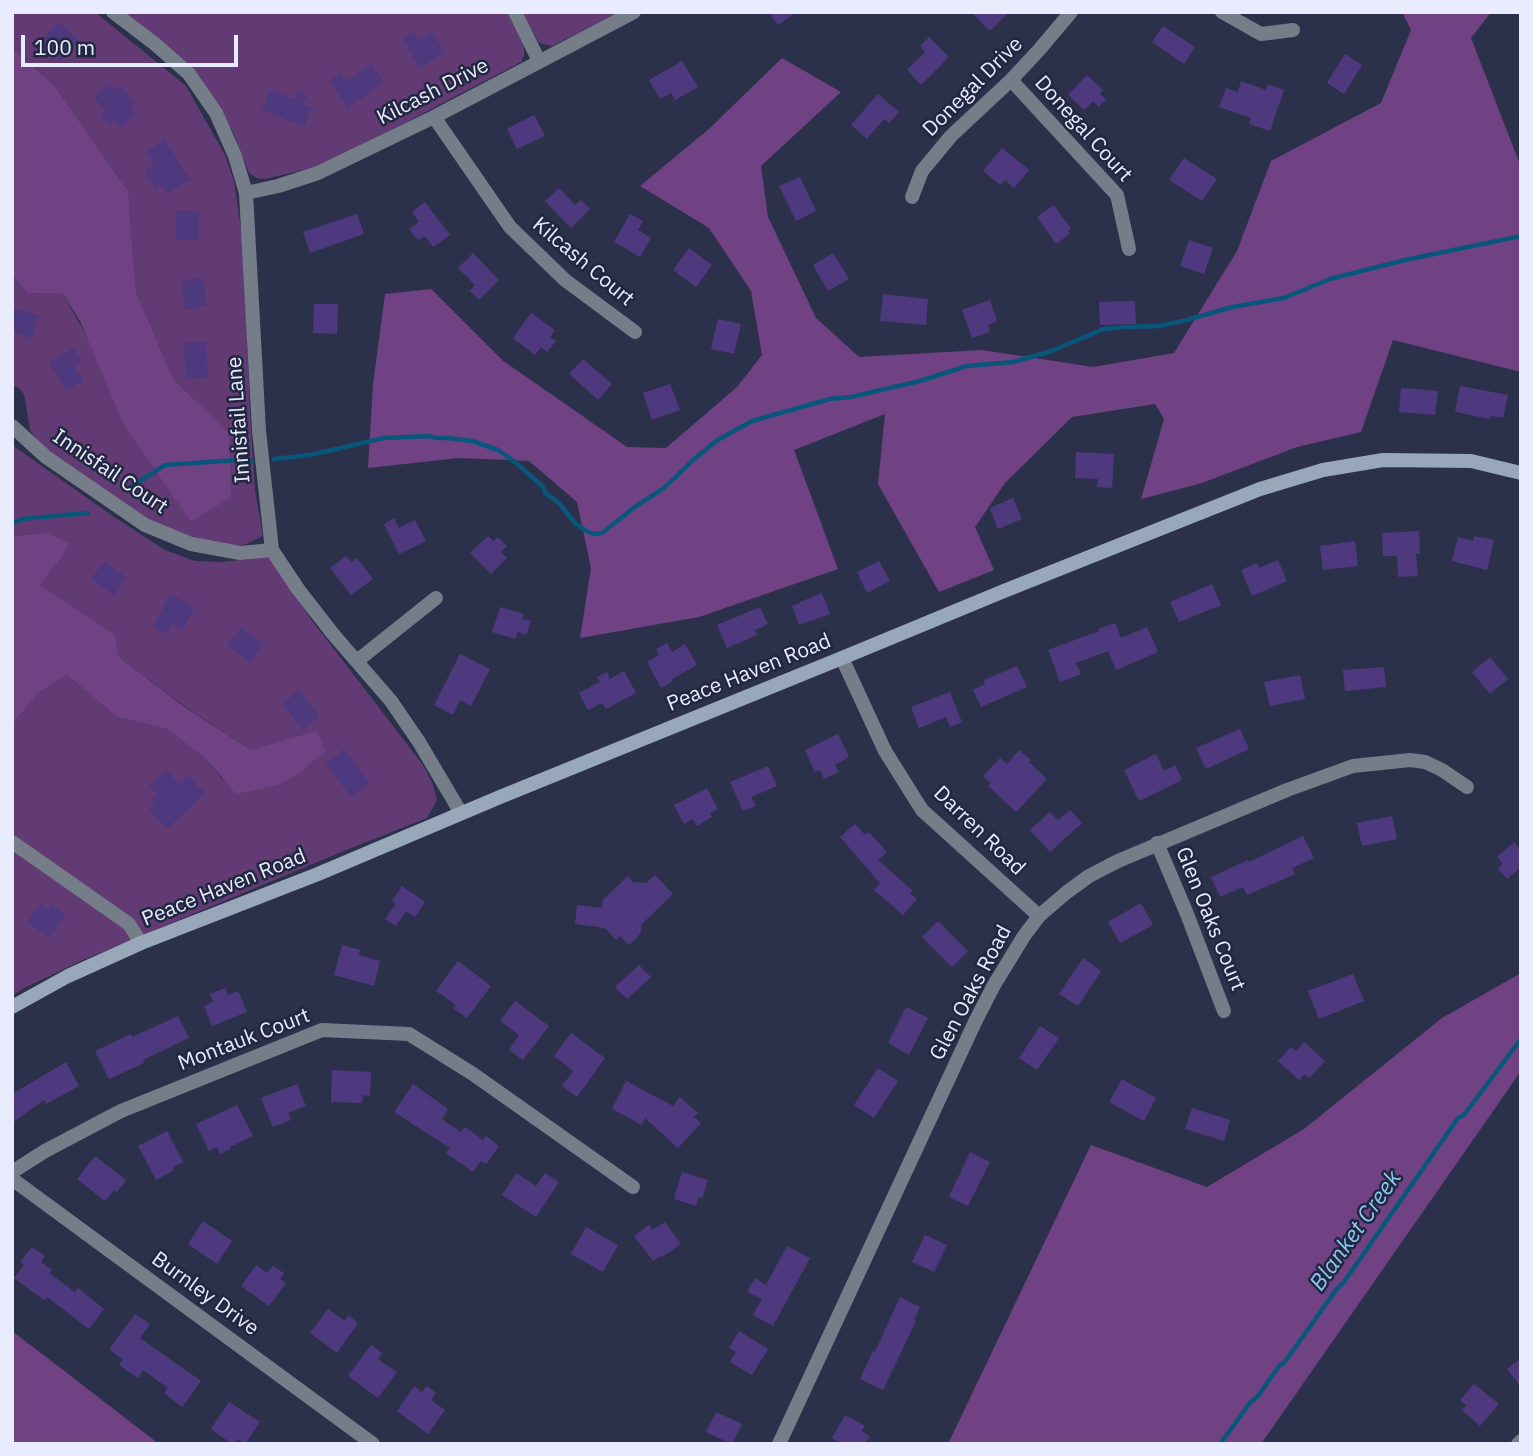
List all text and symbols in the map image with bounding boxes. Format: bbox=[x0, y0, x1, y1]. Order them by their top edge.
scale bar bbox=[24, 21, 242, 65]
street label: Donegal Drive bbox=[918, 32, 1028, 142]
text: 100 m bbox=[34, 33, 95, 61]
street label: Kilcash Drive bbox=[373, 53, 493, 131]
street label: Donegal Court bbox=[1029, 71, 1137, 187]
street label: Kilcash Court bbox=[527, 212, 639, 312]
street label: Innisfail Lane bbox=[222, 356, 256, 484]
street label: Innisfail Court bbox=[48, 424, 172, 520]
street label: Peace Haven Road bbox=[663, 629, 835, 717]
street label: Darren Road bbox=[928, 781, 1030, 881]
street label: Glen Oaks Court bbox=[1170, 843, 1250, 995]
street label: Peace Haven Road bbox=[138, 844, 310, 932]
street label: Glen Oaks Road bbox=[925, 921, 1017, 1065]
street label: Montauk Court bbox=[175, 1003, 313, 1077]
water label: Blanket Creek bbox=[1304, 1166, 1408, 1296]
street label: Burnley Drive bbox=[146, 1247, 264, 1341]

